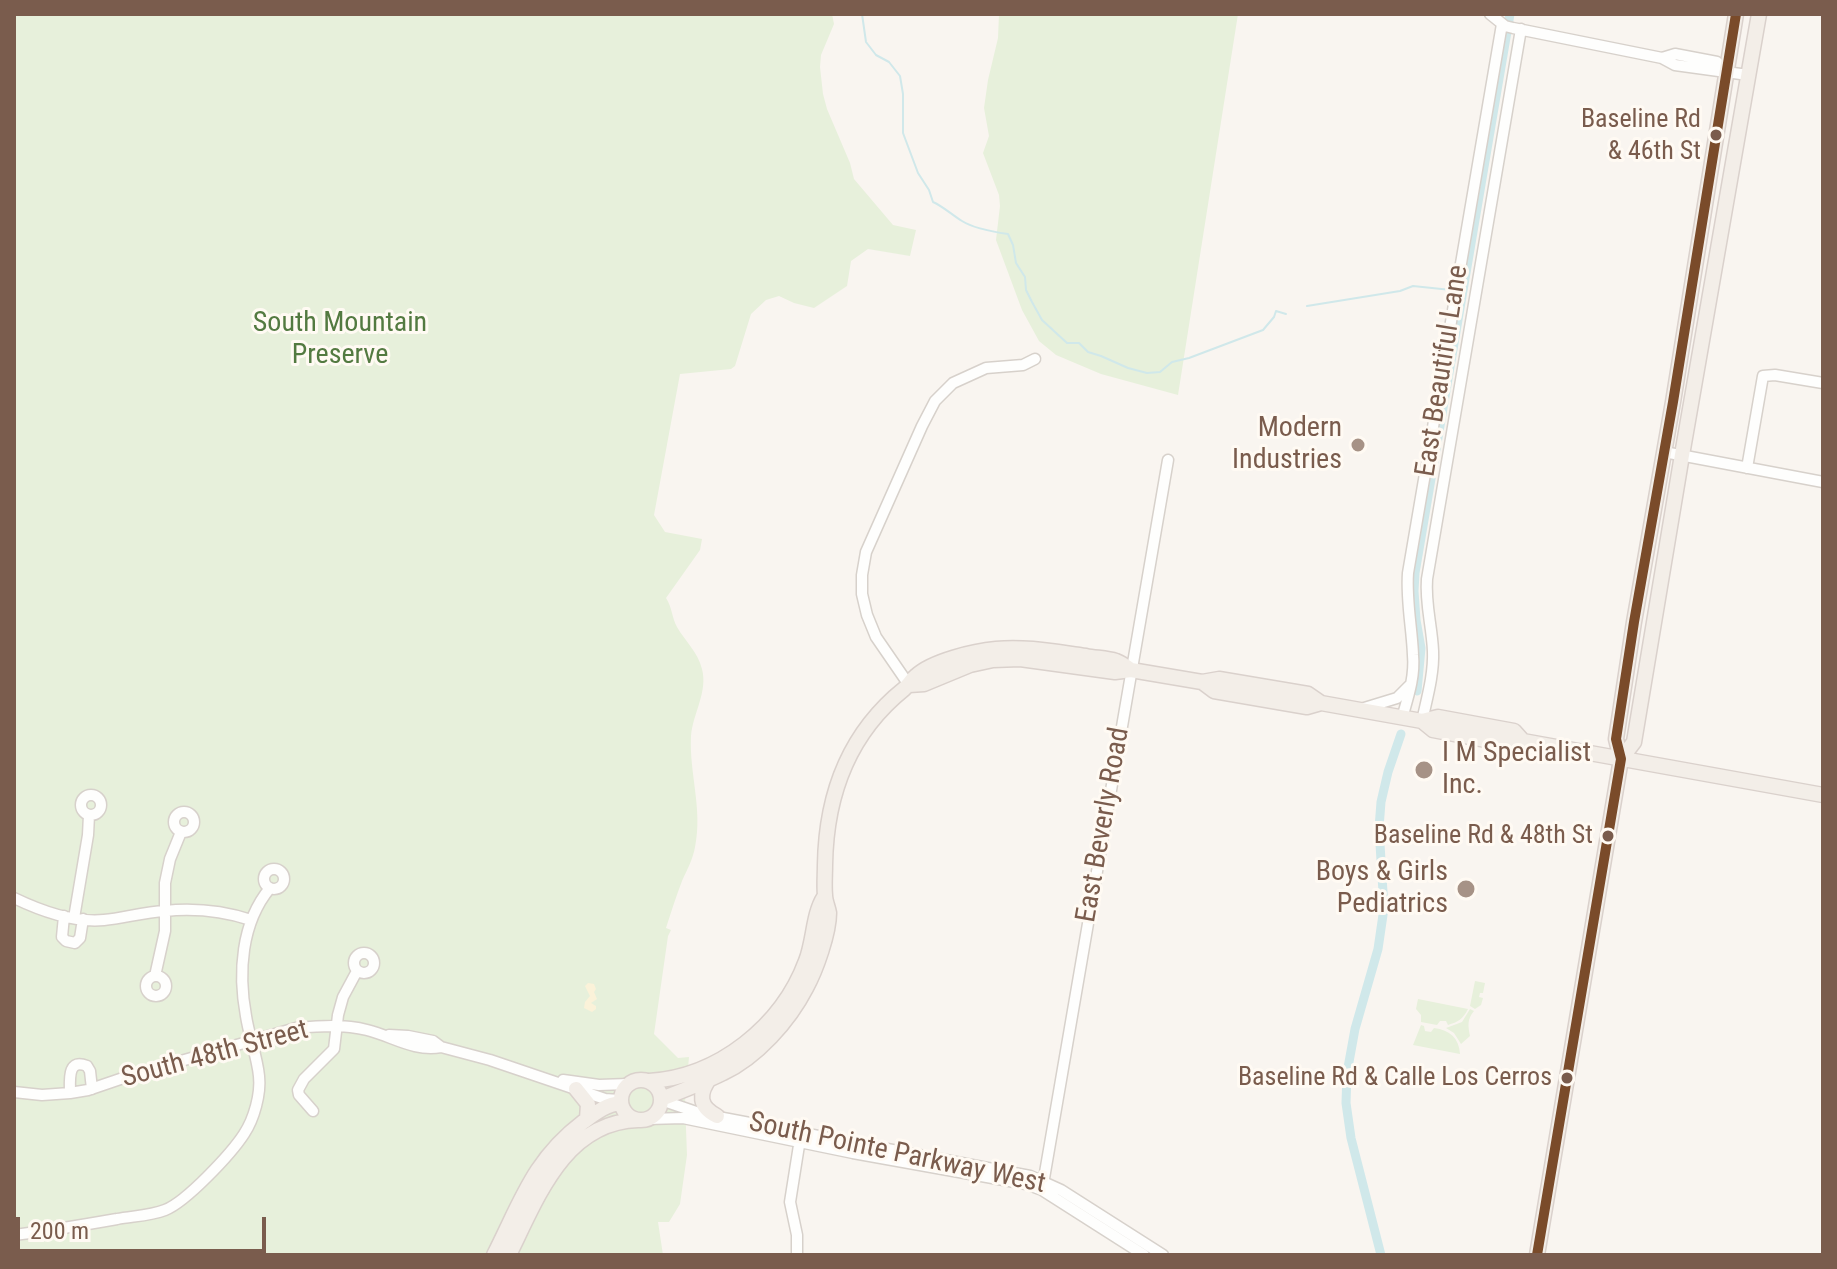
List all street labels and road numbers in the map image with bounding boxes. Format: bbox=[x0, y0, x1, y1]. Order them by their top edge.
street label: East Beautiful Lane bbox=[1410, 263, 1476, 479]
street label: East Beverly Road bbox=[1070, 725, 1138, 925]
street label: South 48th Street bbox=[118, 1014, 312, 1096]
street label: South Pointe Parkway West bbox=[746, 1106, 1048, 1202]

